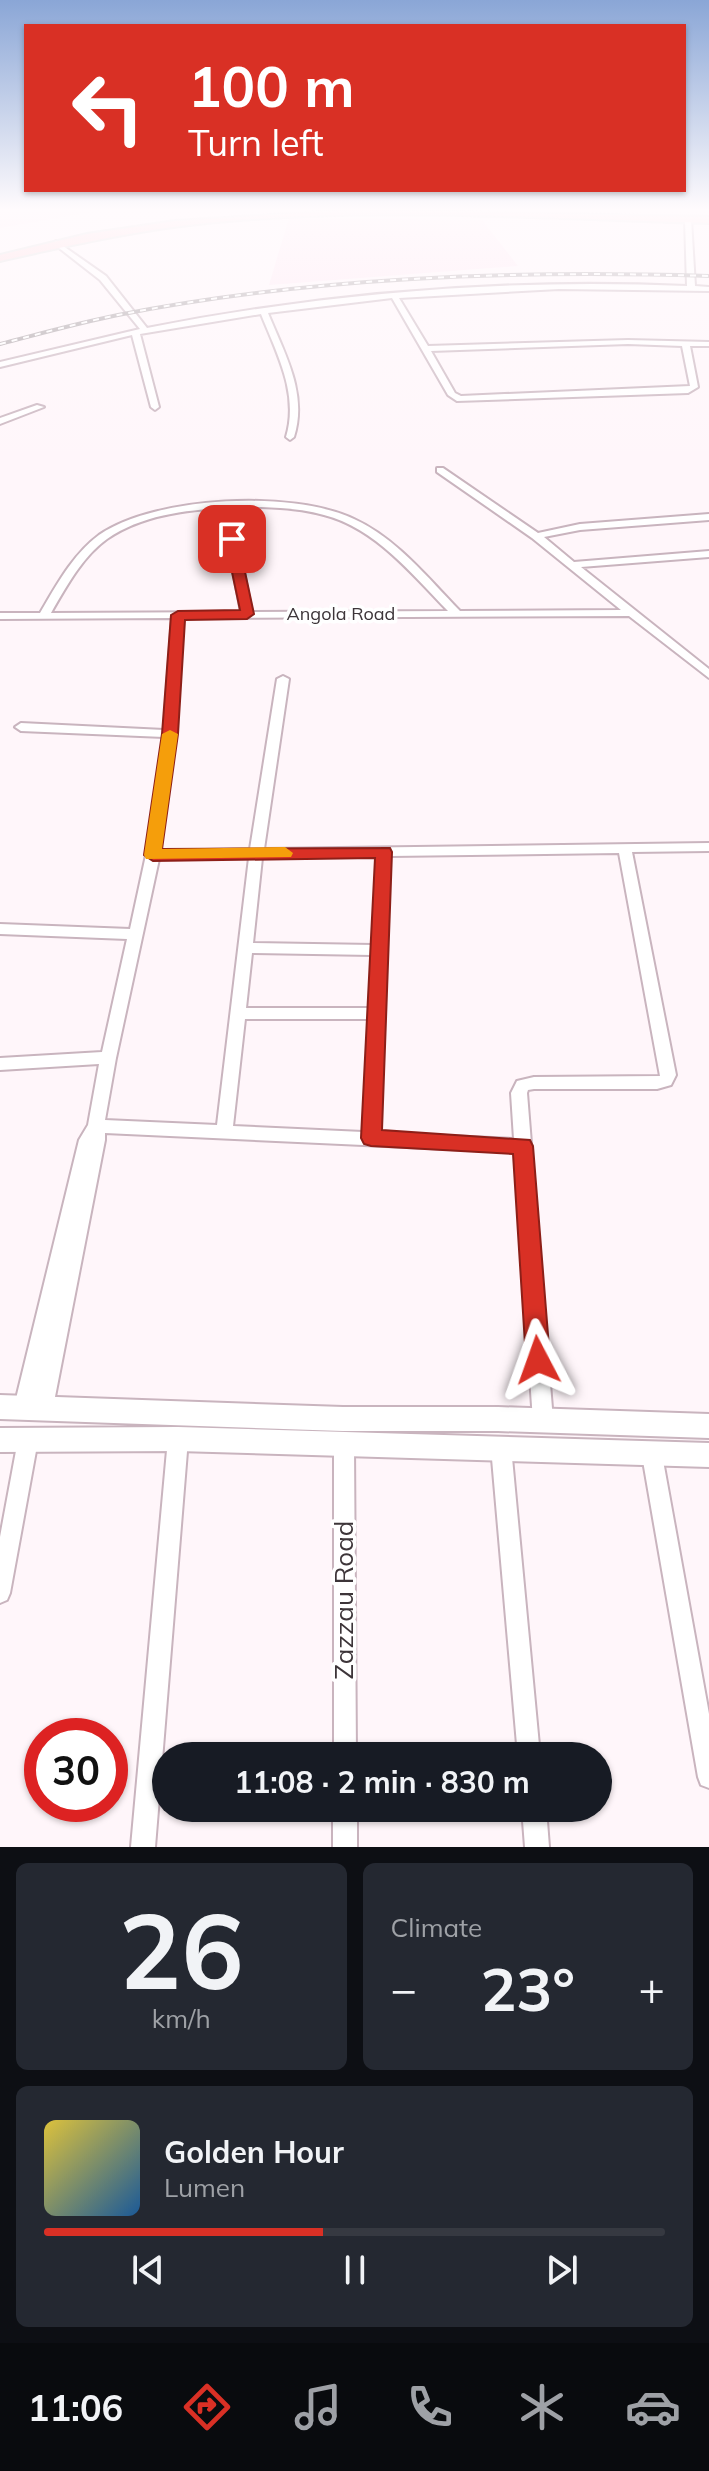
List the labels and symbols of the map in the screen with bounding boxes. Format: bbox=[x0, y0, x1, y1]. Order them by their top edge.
pin bbox=[198, 505, 266, 573]
street label: Angola Road bbox=[287, 602, 395, 625]
position arrow bbox=[496, 1318, 580, 1402]
street label: Zazzau Road bbox=[327, 1521, 360, 1679]
speed limit sign: 30 bbox=[24, 1718, 128, 1822]

